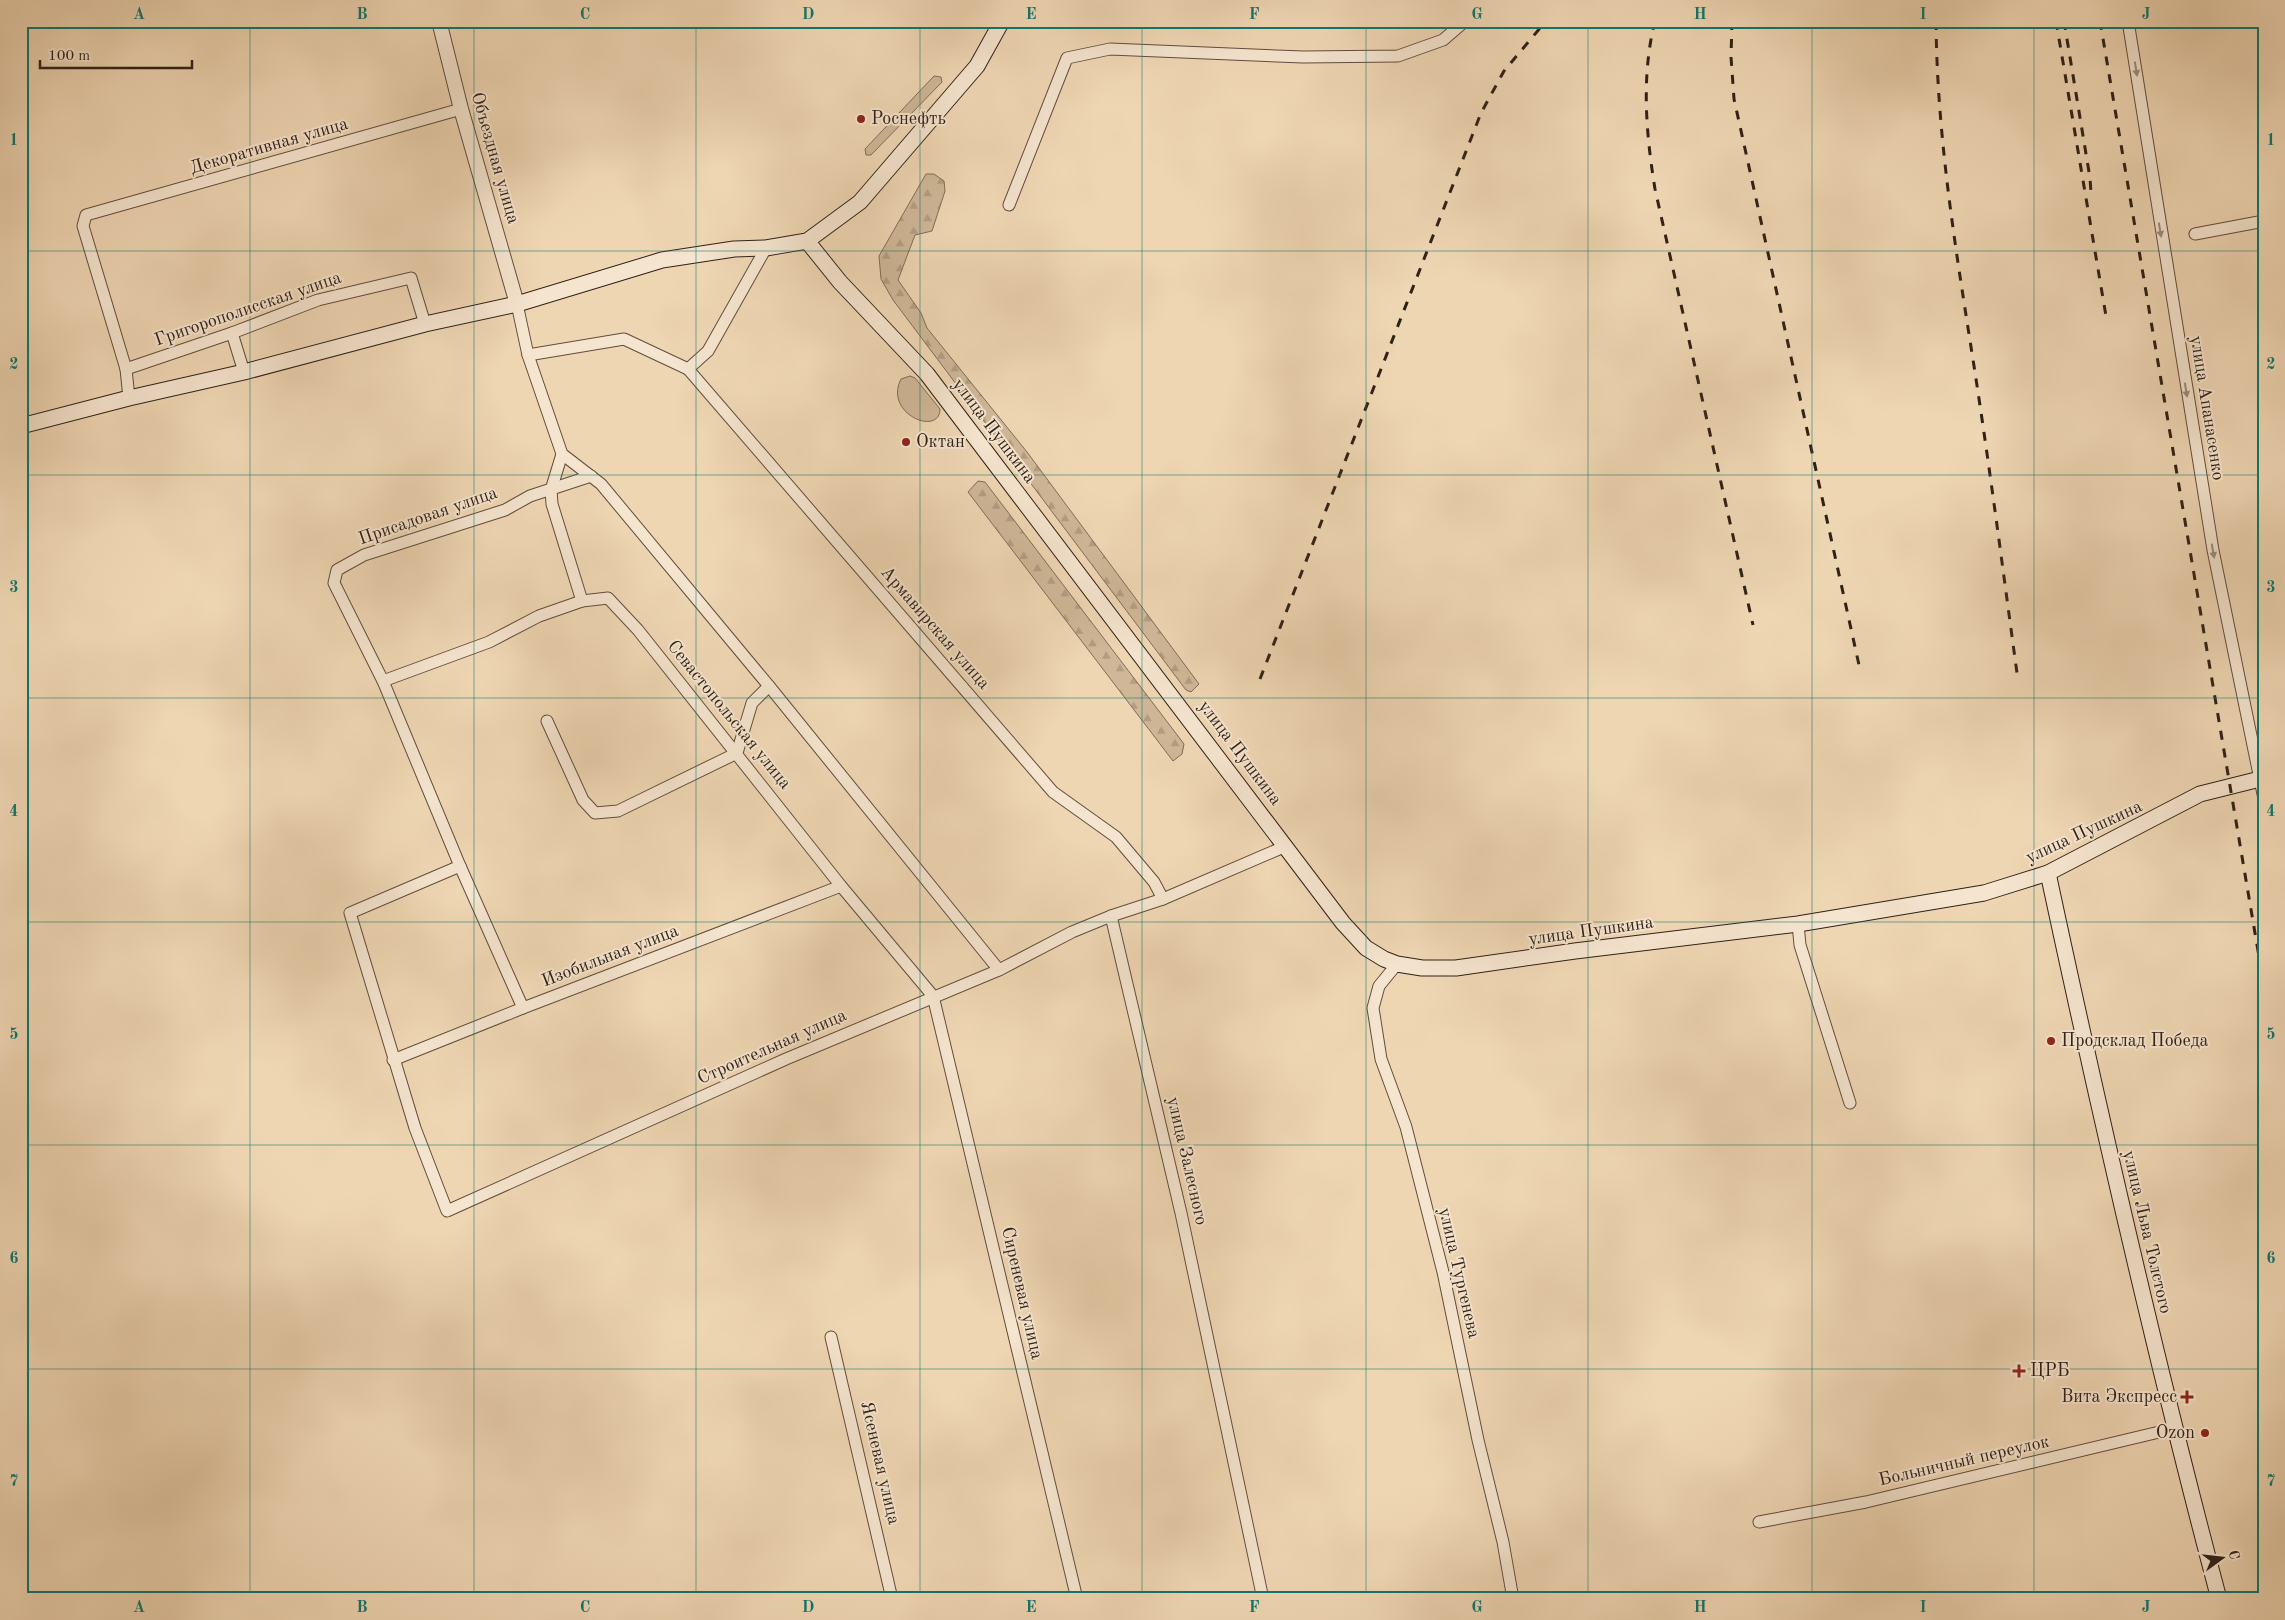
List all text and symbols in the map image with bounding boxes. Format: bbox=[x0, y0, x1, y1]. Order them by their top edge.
text: A bbox=[133, 7, 145, 23]
text: B bbox=[356, 7, 368, 23]
text: C bbox=[580, 7, 590, 23]
text: D bbox=[802, 7, 814, 23]
text: E bbox=[1025, 7, 1037, 23]
text: F bbox=[1249, 7, 1260, 23]
text: G bbox=[1471, 7, 1483, 23]
text: H bbox=[1693, 7, 1707, 23]
text: I bbox=[1919, 7, 1927, 23]
text: J bbox=[2142, 7, 2151, 23]
scale bar bbox=[40, 38, 192, 70]
text: 100 m bbox=[48, 49, 90, 64]
one-way arrow bbox=[2132, 62, 2140, 78]
street label: Объездная улица bbox=[468, 90, 522, 226]
place label: Роснефть bbox=[871, 110, 946, 129]
marker: Роснефть bbox=[855, 113, 867, 125]
street label: Декоративная улица bbox=[188, 115, 350, 177]
text: 1 bbox=[9, 133, 19, 149]
text: 1 bbox=[2266, 133, 2276, 149]
one-way arrow bbox=[2157, 222, 2165, 238]
street label: Григорополисская улица bbox=[152, 268, 344, 349]
street label: улица Апанасенко bbox=[2187, 334, 2227, 482]
text: 2 bbox=[9, 357, 19, 373]
text: 2 bbox=[2266, 357, 2276, 373]
street label: улица Пушкина bbox=[949, 375, 1039, 487]
one-way arrow bbox=[2183, 383, 2191, 399]
place label: Октан bbox=[916, 433, 965, 451]
marker: Октан bbox=[900, 436, 912, 448]
street label: Присадовая улица bbox=[356, 484, 500, 548]
one-way arrow bbox=[2209, 543, 2217, 558]
street label: Армавирская улица bbox=[877, 563, 993, 693]
text: 3 bbox=[9, 580, 19, 596]
text: 3 bbox=[2266, 580, 2276, 596]
street label: Севастопольская улица bbox=[664, 637, 794, 793]
street label: улица Пушкина bbox=[1195, 697, 1285, 809]
street label: улица Пушкина bbox=[2023, 797, 2145, 867]
text: 4 bbox=[9, 804, 19, 820]
text: 4 bbox=[2266, 804, 2276, 820]
street label: улица Пушкина bbox=[1527, 913, 1655, 949]
street label: Изобильная улица bbox=[539, 922, 681, 990]
street label: Строительная улица bbox=[695, 1006, 849, 1088]
text: 5 bbox=[9, 1027, 19, 1043]
text: 5 bbox=[2266, 1027, 2276, 1043]
place label: Продсклад Победа bbox=[2061, 1032, 2209, 1050]
marker: Продсклад Победа bbox=[2045, 1035, 2057, 1047]
street label: улица Залесного bbox=[1163, 1095, 1211, 1227]
street label: улица Льва Толстого bbox=[2119, 1149, 2175, 1315]
street label: улица Тургенева bbox=[1435, 1206, 1483, 1340]
street label: Сиреневая улица bbox=[998, 1225, 1046, 1361]
text: 6 bbox=[9, 1251, 19, 1267]
text: 6 bbox=[2266, 1251, 2276, 1267]
place label: ЦРБ bbox=[2030, 1362, 2069, 1380]
marker: ЦРБ bbox=[2012, 1364, 2026, 1378]
place label: Вита Экспресс bbox=[2061, 1388, 2177, 1406]
marker: Вита Экспресс bbox=[2181, 1391, 2193, 1403]
street label: Ясеневая улица bbox=[857, 1400, 903, 1526]
place label: Ozon bbox=[2156, 1424, 2195, 1442]
marker: Ozon bbox=[2199, 1427, 2211, 1439]
street label: Больничный переулок bbox=[1877, 1433, 2051, 1489]
text: 7 bbox=[9, 1474, 19, 1490]
text: 7 bbox=[2266, 1474, 2276, 1490]
north arrow bbox=[2198, 1532, 2248, 1582]
text: С bbox=[2226, 1549, 2242, 1561]
text: A bbox=[133, 1600, 145, 1616]
text: B bbox=[356, 1600, 368, 1616]
text: C bbox=[580, 1600, 590, 1616]
text: D bbox=[802, 1600, 814, 1616]
text: E bbox=[1025, 1600, 1037, 1616]
text: F bbox=[1249, 1600, 1260, 1616]
text: G bbox=[1471, 1600, 1483, 1616]
text: H bbox=[1693, 1600, 1707, 1616]
text: I bbox=[1919, 1600, 1927, 1616]
text: J bbox=[2142, 1600, 2151, 1616]

